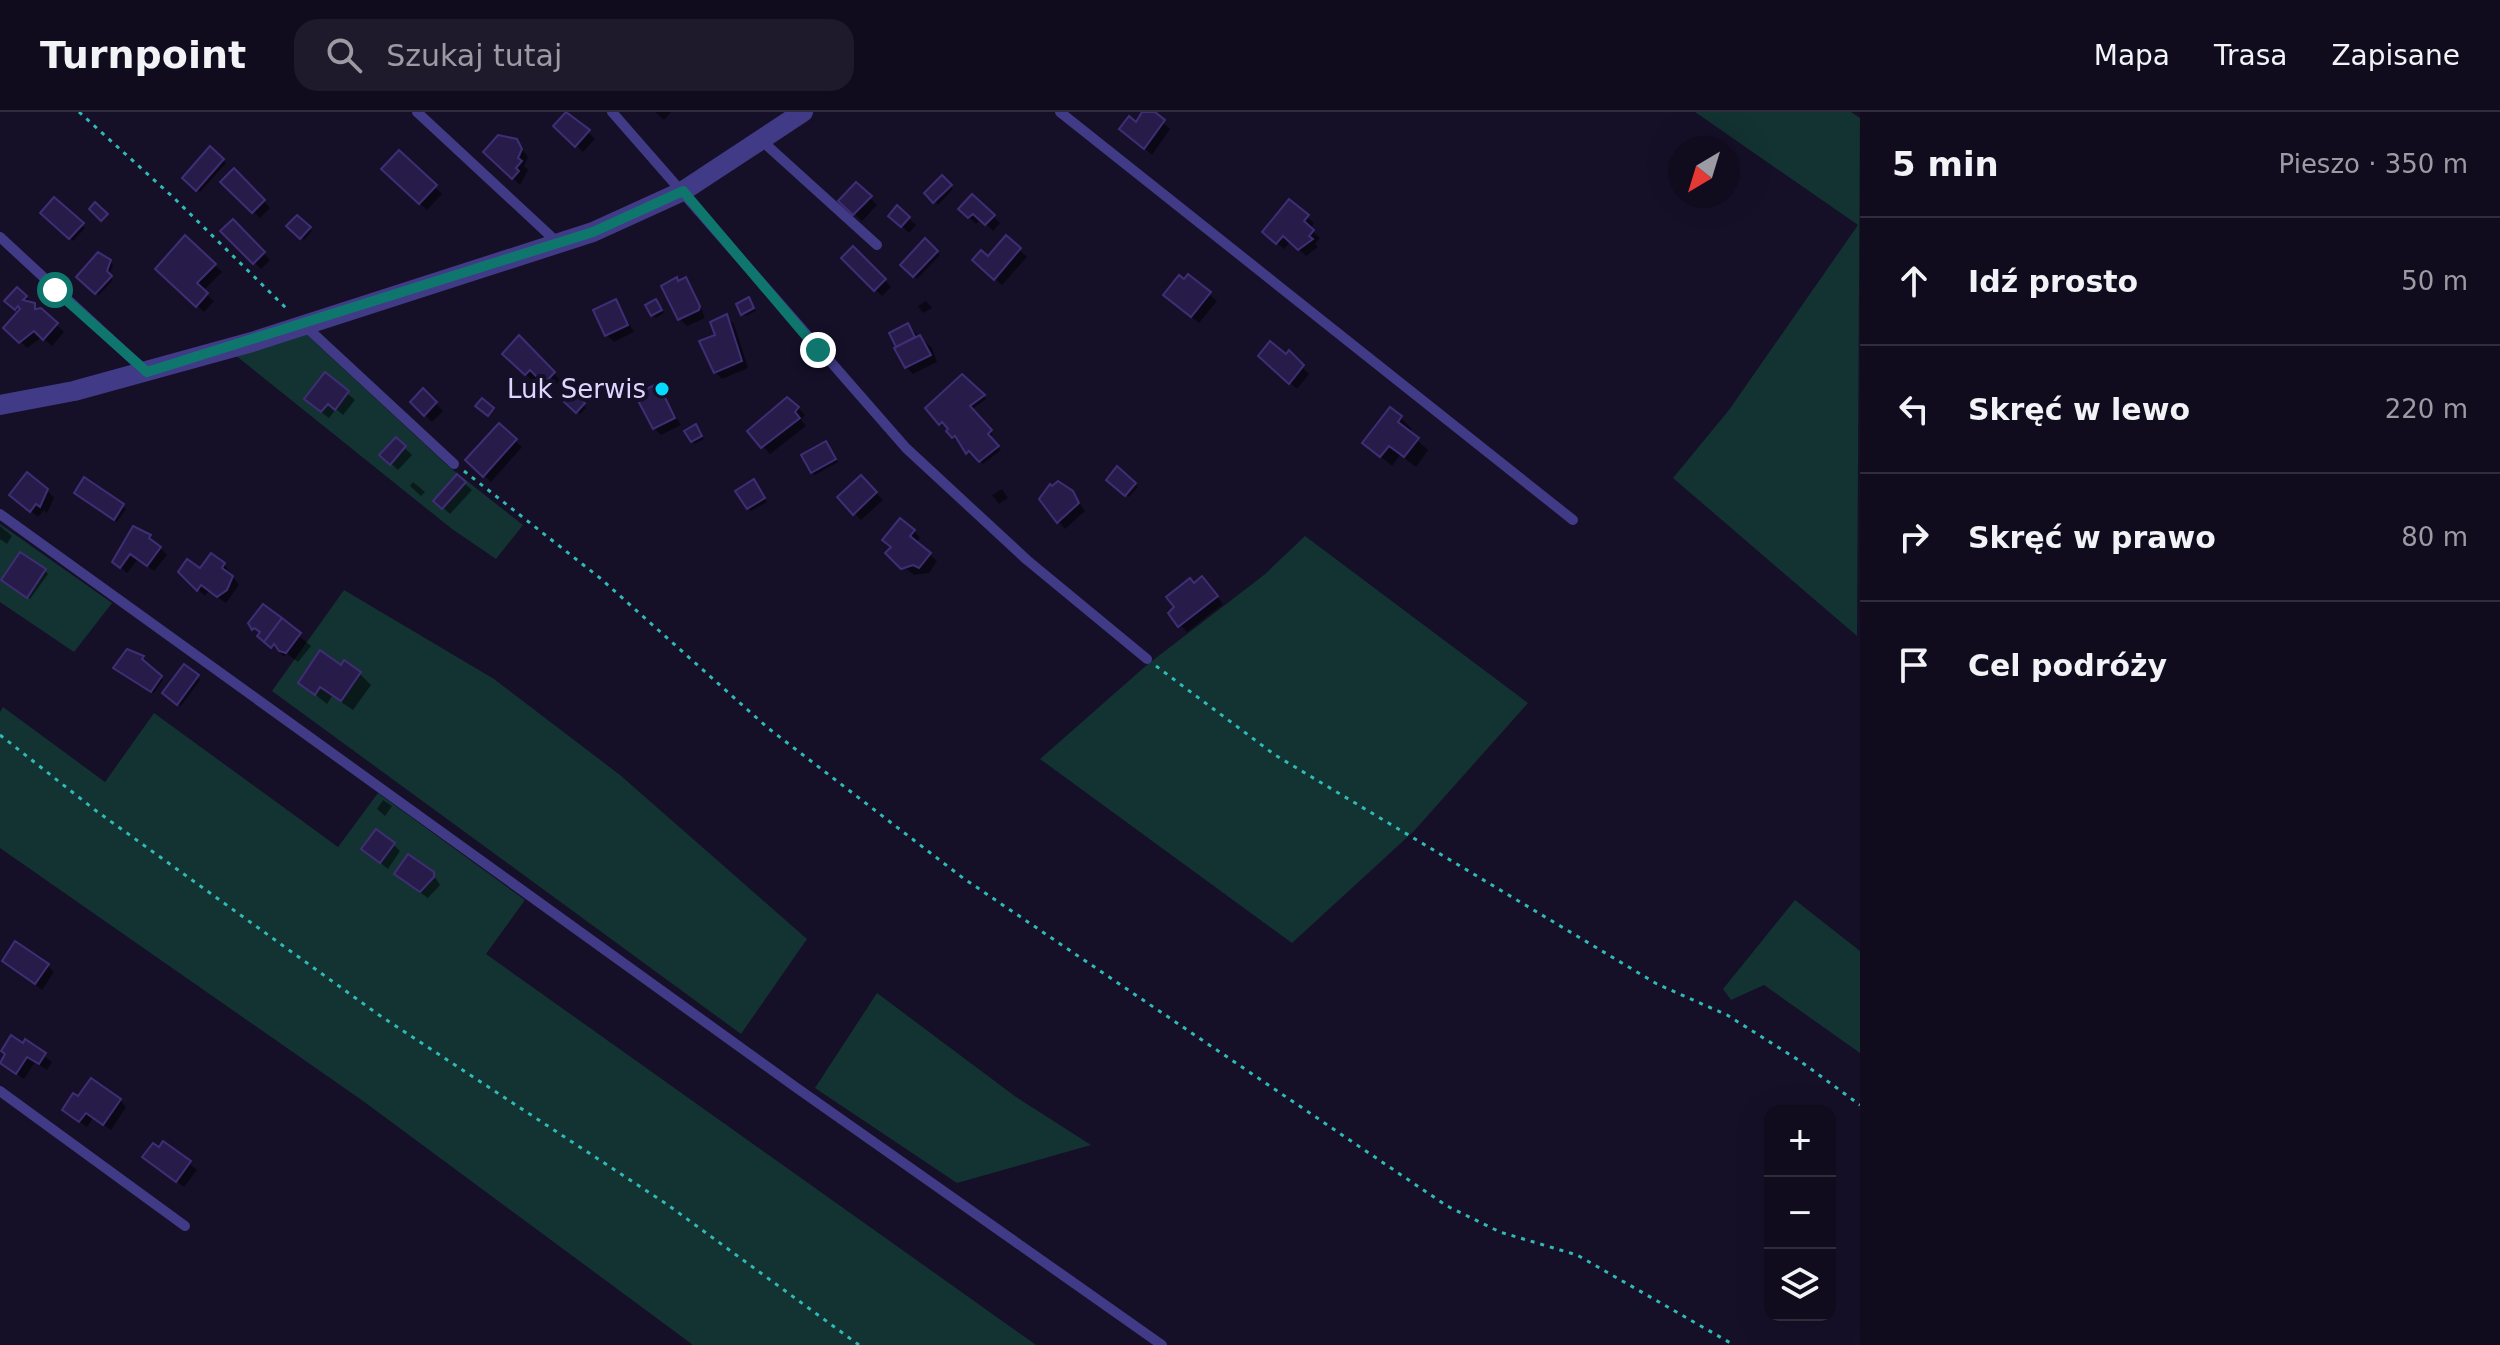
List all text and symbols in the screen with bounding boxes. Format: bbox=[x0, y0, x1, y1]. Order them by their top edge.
search box bbox=[294, 19, 854, 91]
text: Turnpoint bbox=[40, 33, 246, 77]
icon: search bbox=[322, 33, 366, 77]
text: Szukaj tutaj bbox=[386, 38, 562, 73]
text: Mapa bbox=[2094, 39, 2170, 72]
text: Trasa bbox=[2214, 39, 2287, 72]
text: Zapisane bbox=[2331, 39, 2460, 72]
north arrow bbox=[1668, 136, 1740, 208]
text: 5 min bbox=[1892, 144, 1999, 184]
text: Pieszo · 350 m bbox=[2279, 149, 2468, 179]
icon: ahead bbox=[1892, 259, 1936, 303]
text: Idź prosto bbox=[1968, 264, 2138, 299]
text: 50 m bbox=[2401, 266, 2468, 296]
route start bbox=[37, 272, 73, 308]
route end bbox=[800, 332, 836, 368]
place label: Luk Serwis bbox=[507, 374, 646, 404]
marker: Luk Serwis bbox=[653, 380, 671, 398]
icon: left bbox=[1892, 387, 1936, 431]
text: Skręć w lewo bbox=[1968, 392, 2190, 427]
text: 220 m bbox=[2385, 394, 2468, 424]
icon: right bbox=[1892, 515, 1936, 559]
text: Skręć w prawo bbox=[1968, 520, 2216, 555]
text: 80 m bbox=[2401, 522, 2468, 552]
icon: arrive bbox=[1892, 643, 1936, 687]
text: Cel podróży bbox=[1968, 648, 2167, 683]
map controls bbox=[1764, 1105, 1836, 1321]
button: + bbox=[1764, 1105, 1836, 1177]
button: − bbox=[1764, 1177, 1836, 1249]
button: layers bbox=[1764, 1249, 1836, 1321]

